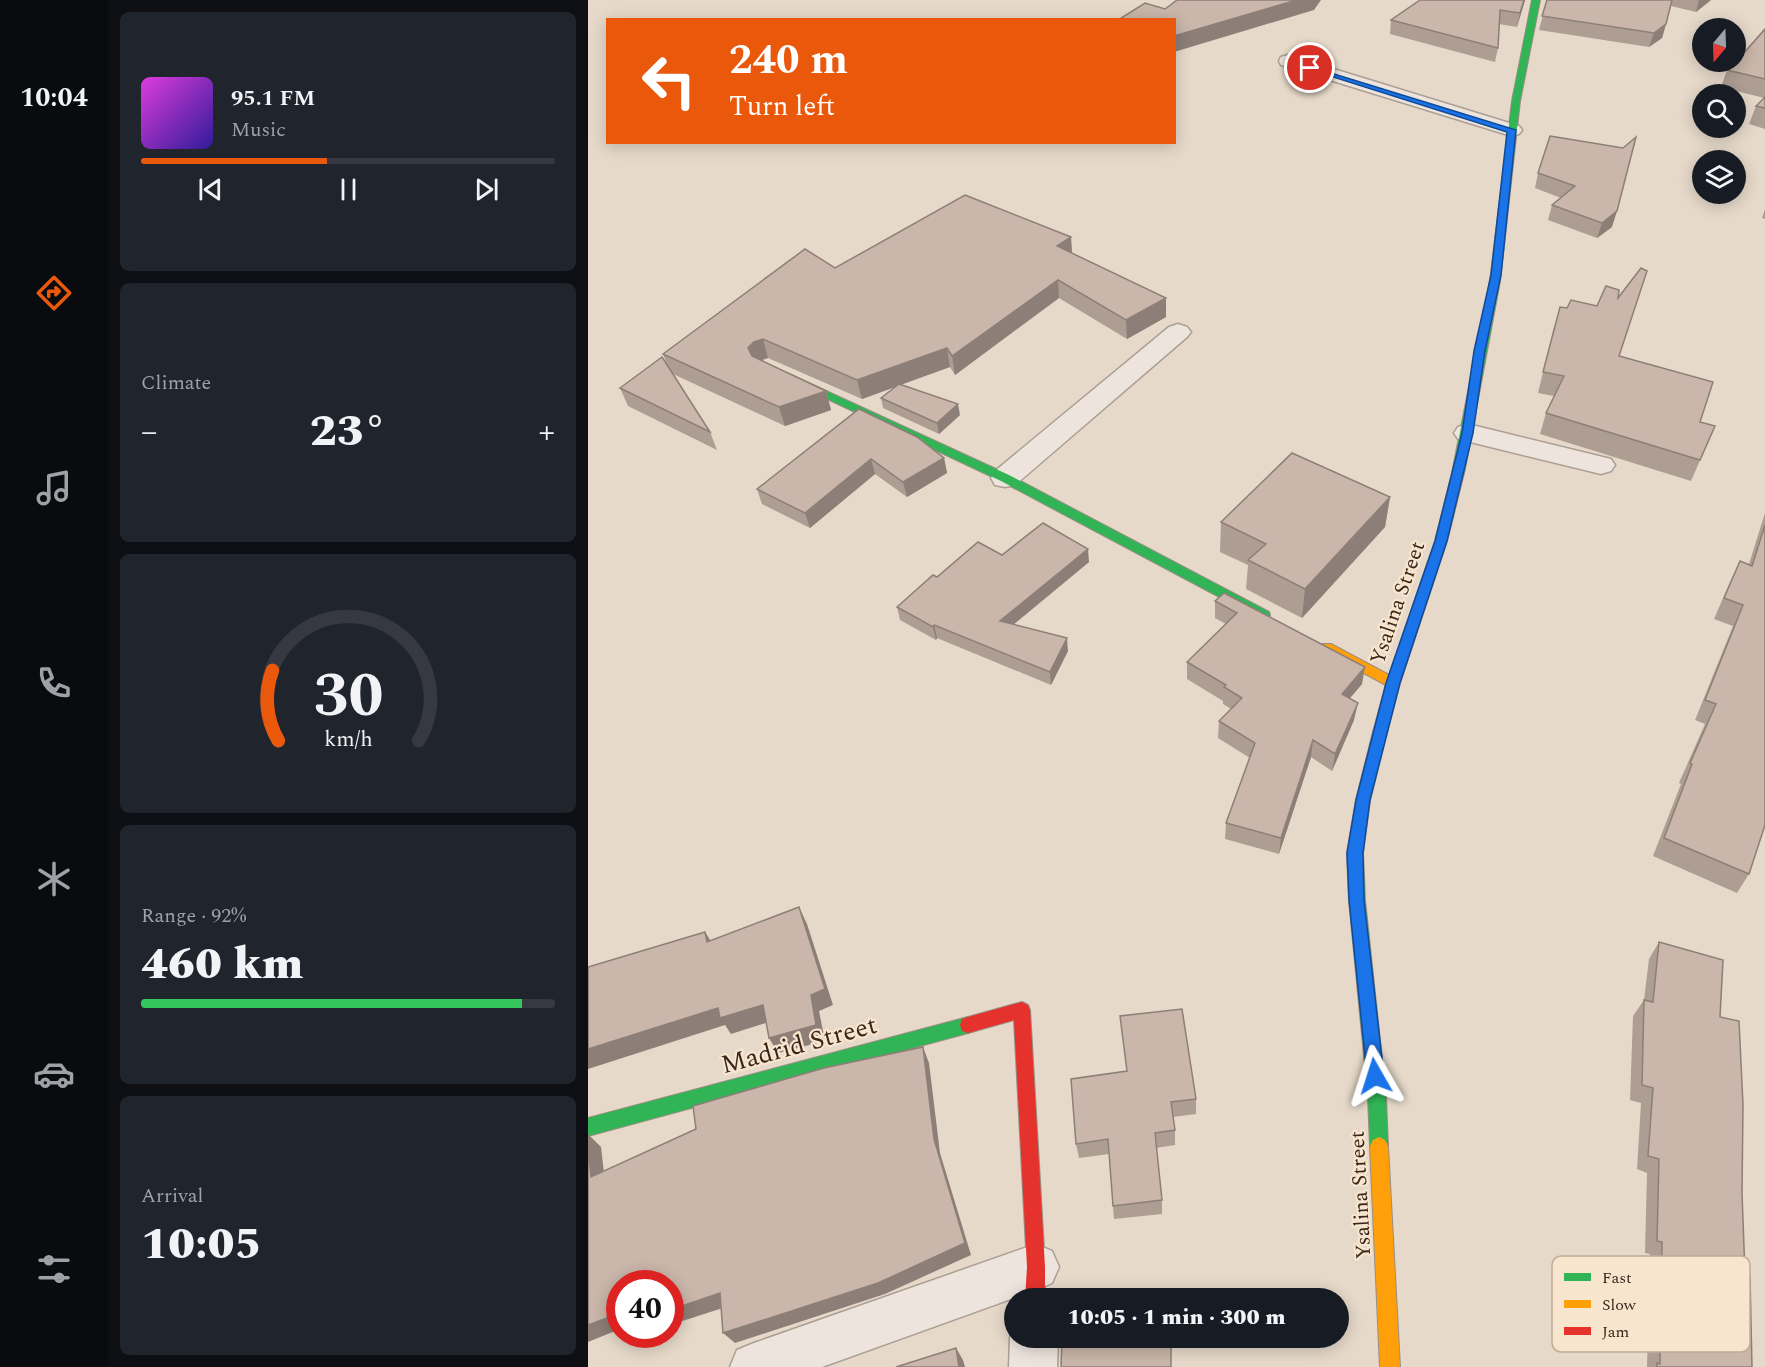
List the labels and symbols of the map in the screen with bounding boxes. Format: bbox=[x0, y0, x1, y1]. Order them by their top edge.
north arrow bbox=[1692, 18, 1746, 72]
pin bbox=[1284, 42, 1335, 93]
street label: Ysalina Street bbox=[1362, 537, 1434, 669]
street label: Madrid Street bbox=[717, 1005, 881, 1085]
position arrow bbox=[1343, 1044, 1407, 1108]
street label: Ysalina Street bbox=[1342, 1130, 1380, 1260]
legend bbox=[1552, 1256, 1750, 1352]
text: Fast bbox=[1602, 1266, 1632, 1290]
speed limit sign: 40 bbox=[606, 1270, 684, 1348]
text: Slow bbox=[1602, 1293, 1637, 1317]
text: Jam bbox=[1602, 1320, 1630, 1344]

